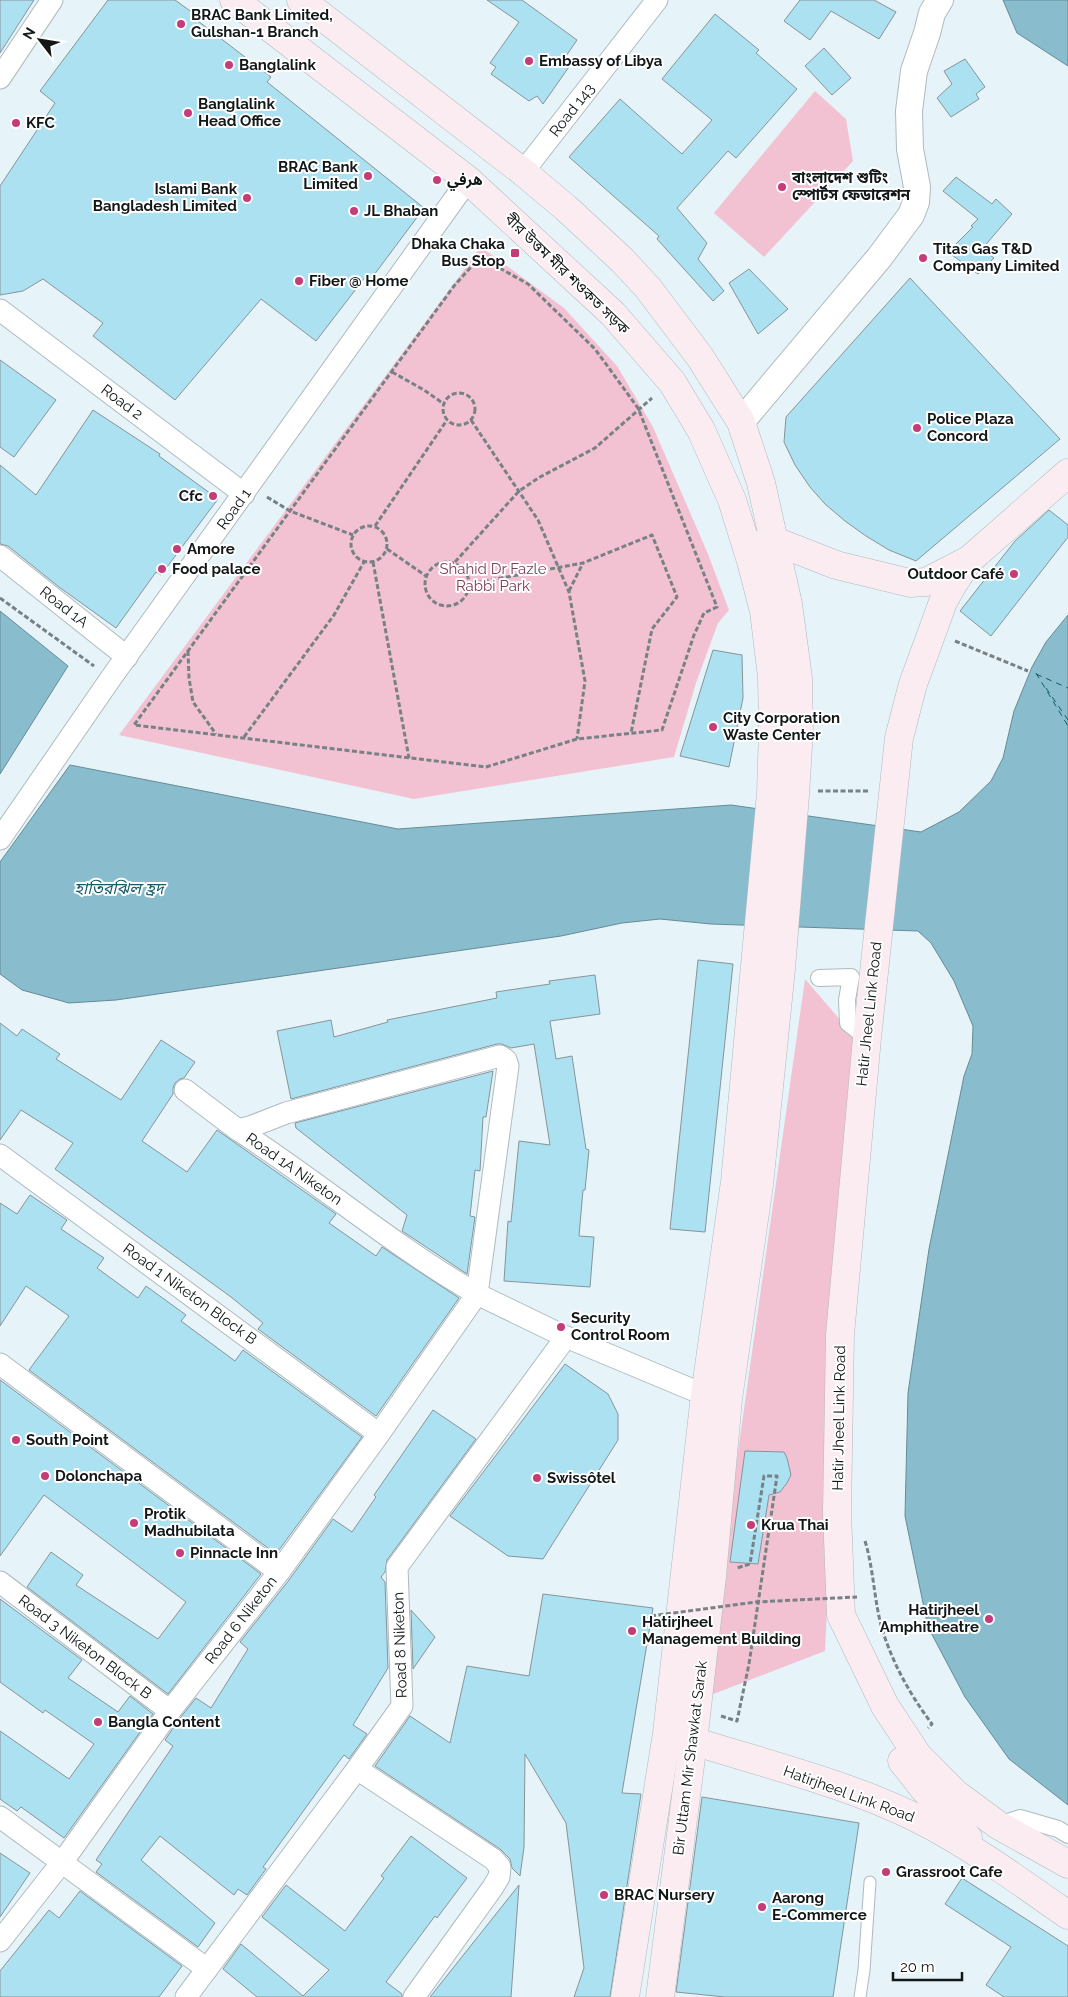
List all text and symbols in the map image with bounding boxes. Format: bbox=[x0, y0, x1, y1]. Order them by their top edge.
place label: BRAC Bank Limited, Gulshan-1 Branch bbox=[191, 6, 333, 41]
north arrow bbox=[15, 15, 65, 65]
marker: BRAC Bank Limited, Gulshan-1 Branch bbox=[175, 18, 187, 30]
text: N bbox=[19, 25, 38, 42]
place label: Embassy of Libya bbox=[539, 52, 663, 70]
marker: Embassy of Libya bbox=[523, 55, 535, 67]
place label: Banglalink bbox=[239, 56, 316, 74]
marker: Banglalink bbox=[223, 59, 235, 71]
street label: Road 143 bbox=[546, 80, 598, 140]
place label: Banglalink Head Office bbox=[198, 95, 281, 130]
marker: Banglalink Head Office bbox=[182, 107, 194, 119]
place label: KFC bbox=[26, 114, 55, 132]
marker: KFC bbox=[10, 117, 22, 129]
place label: BRAC Bank Limited bbox=[278, 158, 359, 193]
place label: বাংলাদেশ শুটিং স্পোর্টস ফেডারেশন bbox=[791, 168, 911, 204]
marker: BRAC Bank Limited bbox=[362, 170, 374, 182]
place label: هرفي bbox=[447, 171, 483, 191]
marker: هرفي bbox=[431, 174, 443, 186]
place label: Islami Bank Bangladesh Limited bbox=[93, 180, 238, 215]
marker: বাংলাদেশ শুটিং স্পোর্টস ফেডারেশন bbox=[776, 181, 788, 193]
marker: Islami Bank Bangladesh Limited bbox=[241, 192, 253, 204]
place label: JL Bhaban bbox=[364, 202, 438, 220]
marker: JL Bhaban bbox=[348, 205, 360, 217]
street label: বীর উত্তম মীর শওকত সড়ক bbox=[500, 209, 634, 339]
place label: Dhaka Chaka Bus Stop bbox=[411, 235, 505, 270]
place label: Titas Gas T&D Company Limited bbox=[933, 240, 1060, 275]
marker: Dhaka Chaka Bus Stop bbox=[509, 247, 521, 259]
marker: Titas Gas T&D Company Limited bbox=[917, 252, 929, 264]
place label: Fiber @ Home bbox=[309, 272, 408, 290]
marker: Fiber @ Home bbox=[293, 275, 305, 287]
street label: Road 2 bbox=[98, 380, 147, 424]
place label: Police Plaza Concord bbox=[927, 410, 1014, 445]
marker: Police Plaza Concord bbox=[911, 422, 923, 434]
street label: Road 1 bbox=[213, 485, 255, 533]
place label: Cfc bbox=[179, 487, 204, 505]
marker: Cfc bbox=[207, 490, 219, 502]
place label: Amore bbox=[187, 540, 235, 558]
marker: Amore bbox=[171, 543, 183, 555]
place label: Food palace bbox=[172, 560, 260, 578]
park label: Shahid Dr Fazle Rabbi Park bbox=[440, 560, 547, 595]
marker: Food palace bbox=[156, 563, 168, 575]
place label: Outdoor Café bbox=[907, 565, 1004, 583]
marker: Outdoor Café bbox=[1008, 568, 1020, 580]
street label: Road 1A bbox=[36, 583, 92, 631]
place label: City Corporation Waste Center bbox=[723, 709, 840, 744]
marker: City Corporation Waste Center bbox=[707, 721, 719, 733]
water label: হাতিরঝিল হ্রদ bbox=[74, 879, 167, 898]
street label: Hatir Jheel Link Road bbox=[852, 941, 886, 1087]
street label: Road 1A Niketon bbox=[242, 1129, 346, 1209]
street label: Road 1 Niketon Block B bbox=[120, 1240, 260, 1348]
place label: Security Control Room bbox=[571, 1309, 670, 1344]
marker: Security Control Room bbox=[555, 1321, 567, 1333]
street label: Hatir Jheel Link Road bbox=[829, 1345, 849, 1491]
place label: South Point bbox=[26, 1431, 109, 1449]
marker: South Point bbox=[10, 1434, 22, 1446]
place label: Dolonchapa bbox=[55, 1467, 142, 1485]
place label: Swissôtel bbox=[547, 1469, 616, 1487]
marker: Dolonchapa bbox=[39, 1470, 51, 1482]
marker: Swissôtel bbox=[531, 1472, 543, 1484]
place label: Protik Madhubilata bbox=[144, 1505, 235, 1540]
place label: Krua Thai bbox=[761, 1516, 829, 1534]
marker: Protik Madhubilata bbox=[128, 1517, 140, 1529]
marker: Krua Thai bbox=[745, 1519, 757, 1531]
place label: Pinnacle Inn bbox=[190, 1544, 278, 1562]
marker: Pinnacle Inn bbox=[174, 1547, 186, 1559]
street label: Road 6 Niketon bbox=[201, 1573, 281, 1667]
street label: Road 3 Niketon Block B bbox=[15, 1591, 155, 1703]
street label: Road 8 Niketon bbox=[389, 1592, 411, 1698]
place label: Hatirjheel Amphitheatre bbox=[880, 1601, 979, 1636]
place label: Hatirjheel Management Building bbox=[642, 1613, 801, 1648]
marker: Hatirjheel Amphitheatre bbox=[983, 1613, 995, 1625]
marker: Hatirjheel Management Building bbox=[626, 1625, 638, 1637]
street label: Bir Uttam Mir Shawkat Sarak bbox=[669, 1660, 711, 1856]
place label: Bangla Content bbox=[108, 1713, 220, 1731]
marker: Bangla Content bbox=[92, 1716, 104, 1728]
street label: Hatirjheel Link Road bbox=[781, 1762, 917, 1826]
place label: Grassroot Cafe bbox=[896, 1863, 1003, 1881]
marker: Grassroot Cafe bbox=[880, 1866, 892, 1878]
place label: BRAC Nursery bbox=[614, 1886, 715, 1904]
marker: BRAC Nursery bbox=[598, 1889, 610, 1901]
place label: Aarong E-Commerce bbox=[772, 1889, 867, 1924]
marker: Aarong E-Commerce bbox=[756, 1901, 768, 1913]
scale bar bbox=[893, 1950, 962, 1982]
text: 20 m bbox=[900, 1958, 935, 1976]

